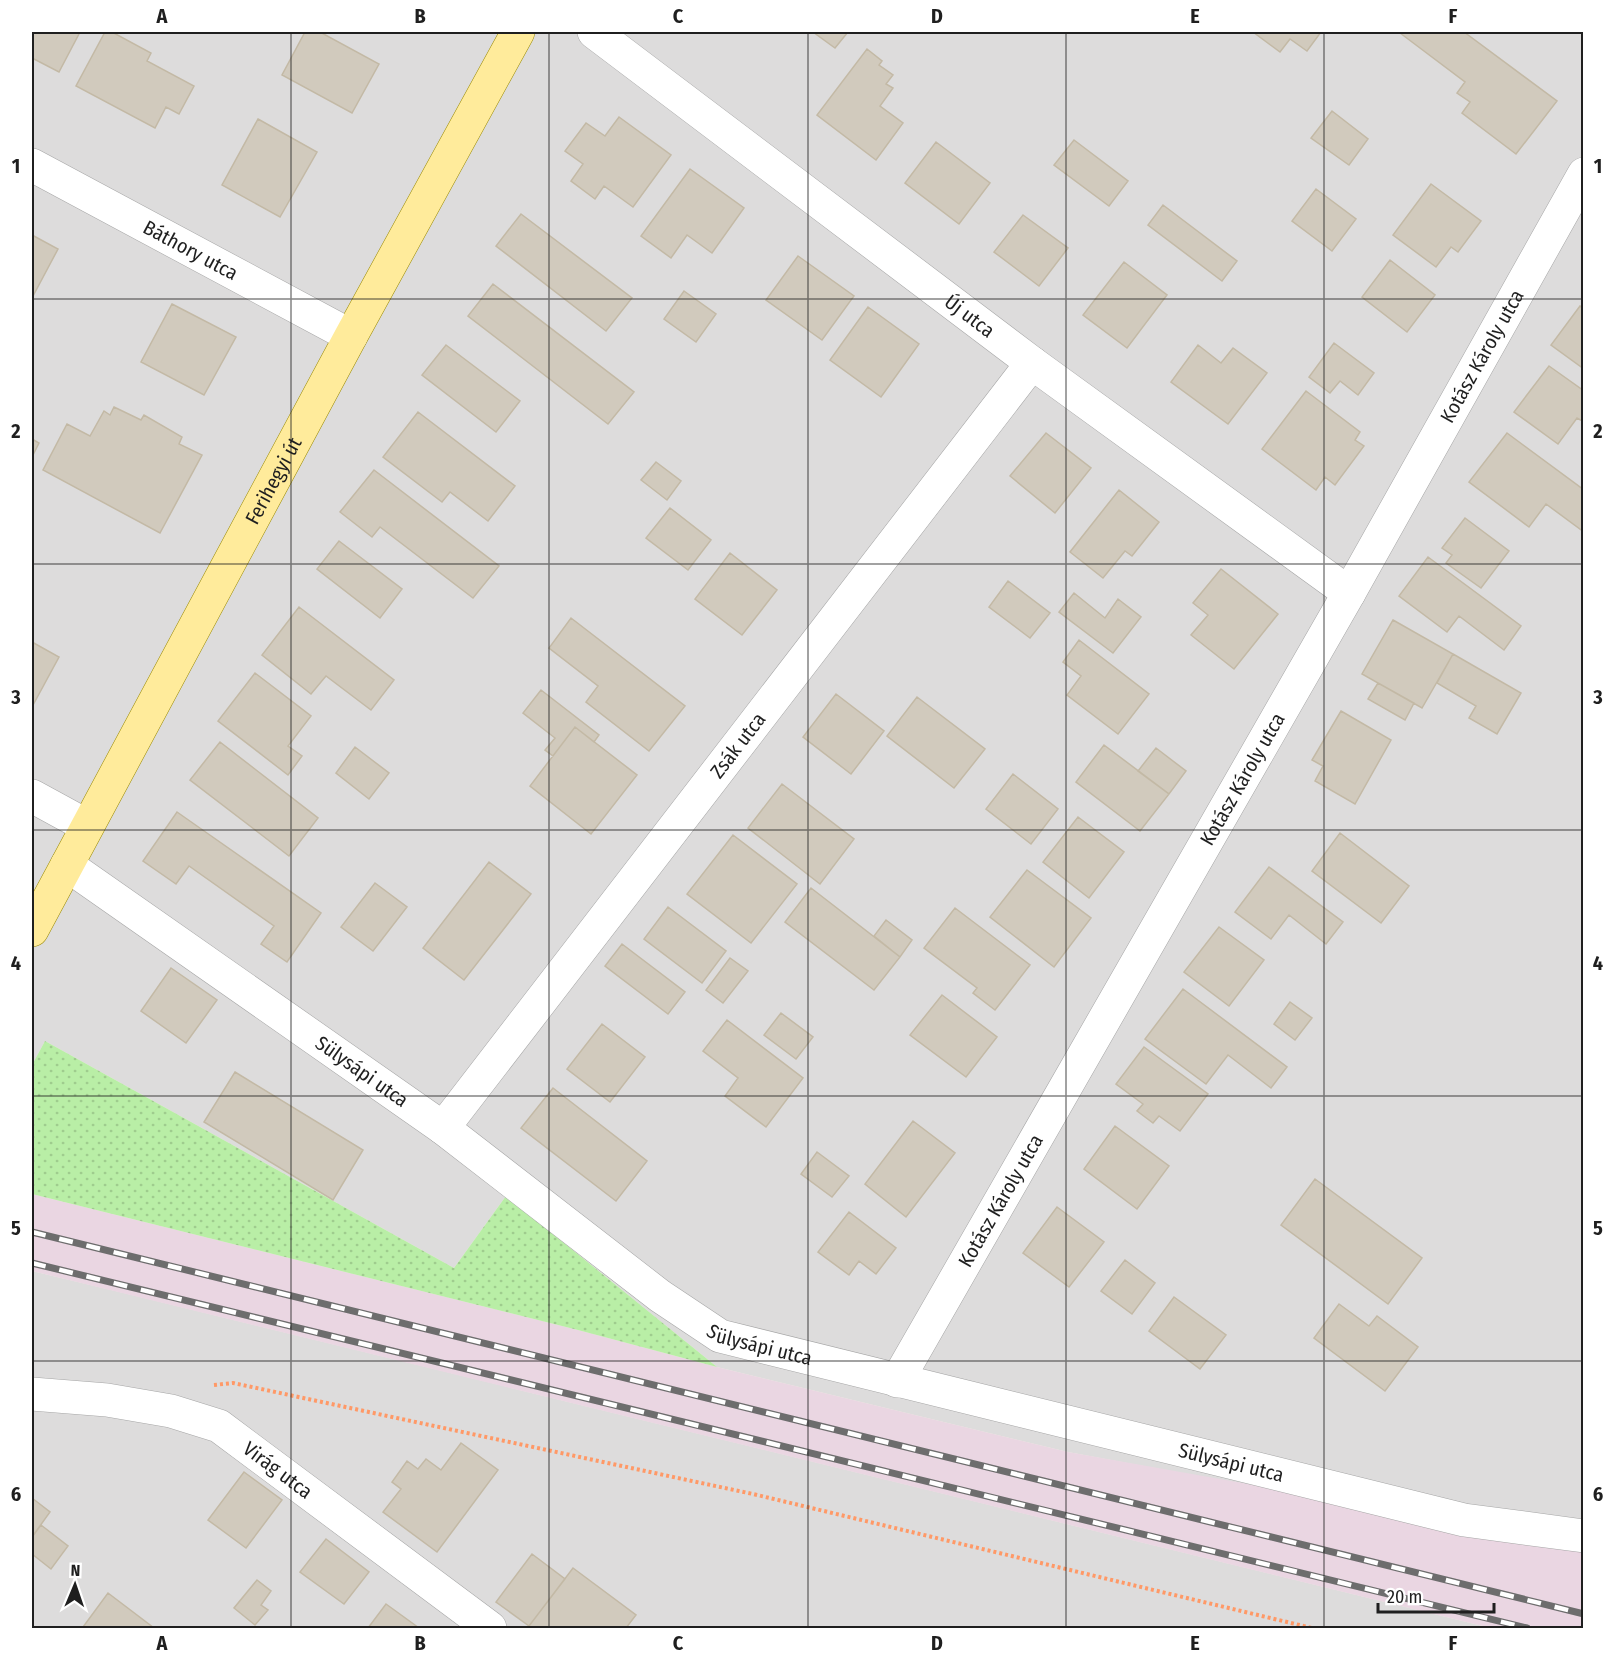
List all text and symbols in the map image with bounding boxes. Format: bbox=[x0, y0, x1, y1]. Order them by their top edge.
text: A bbox=[156, 4, 169, 28]
text: B bbox=[414, 4, 426, 28]
text: C bbox=[673, 4, 684, 28]
text: D bbox=[931, 4, 943, 28]
text: E bbox=[1190, 4, 1200, 28]
text: F bbox=[1449, 4, 1458, 28]
text: 1 bbox=[12, 154, 20, 178]
text: 1 bbox=[1594, 154, 1602, 178]
street label: Báthory utca bbox=[139, 215, 242, 285]
street label: Kotász Károly utca bbox=[1435, 285, 1529, 427]
street label: Új utca bbox=[940, 289, 1000, 343]
text: 2 bbox=[10, 419, 21, 443]
text: 2 bbox=[1592, 419, 1603, 443]
street label: Ferihegyi út bbox=[240, 433, 307, 528]
text: 3 bbox=[10, 685, 21, 709]
text: 3 bbox=[1592, 685, 1603, 709]
street label: Zsák utca bbox=[705, 708, 770, 783]
street label: Kotász Károly utca bbox=[1195, 708, 1290, 850]
text: 4 bbox=[11, 951, 21, 975]
text: 4 bbox=[1593, 951, 1603, 975]
street label: Sülysápi utca bbox=[311, 1031, 413, 1112]
street label: Kotász Károly utca bbox=[953, 1130, 1048, 1271]
text: 5 bbox=[11, 1216, 21, 1240]
text: 5 bbox=[1593, 1216, 1603, 1240]
street label: Sülysápi utca bbox=[702, 1319, 815, 1370]
street label: Virág utca bbox=[239, 1436, 317, 1504]
street label: Sülysápi utca bbox=[1176, 1438, 1286, 1487]
text: 6 bbox=[11, 1482, 21, 1506]
text: 6 bbox=[1593, 1482, 1603, 1506]
north arrow bbox=[45, 1555, 105, 1615]
text: N bbox=[70, 1561, 81, 1580]
scale bar bbox=[1378, 1576, 1494, 1614]
text: 20 m bbox=[1387, 1586, 1422, 1608]
text: A bbox=[156, 1631, 169, 1655]
text: B bbox=[414, 1631, 426, 1655]
text: C bbox=[673, 1631, 684, 1655]
text: D bbox=[931, 1631, 943, 1655]
text: E bbox=[1190, 1631, 1200, 1655]
text: F bbox=[1449, 1631, 1458, 1655]

